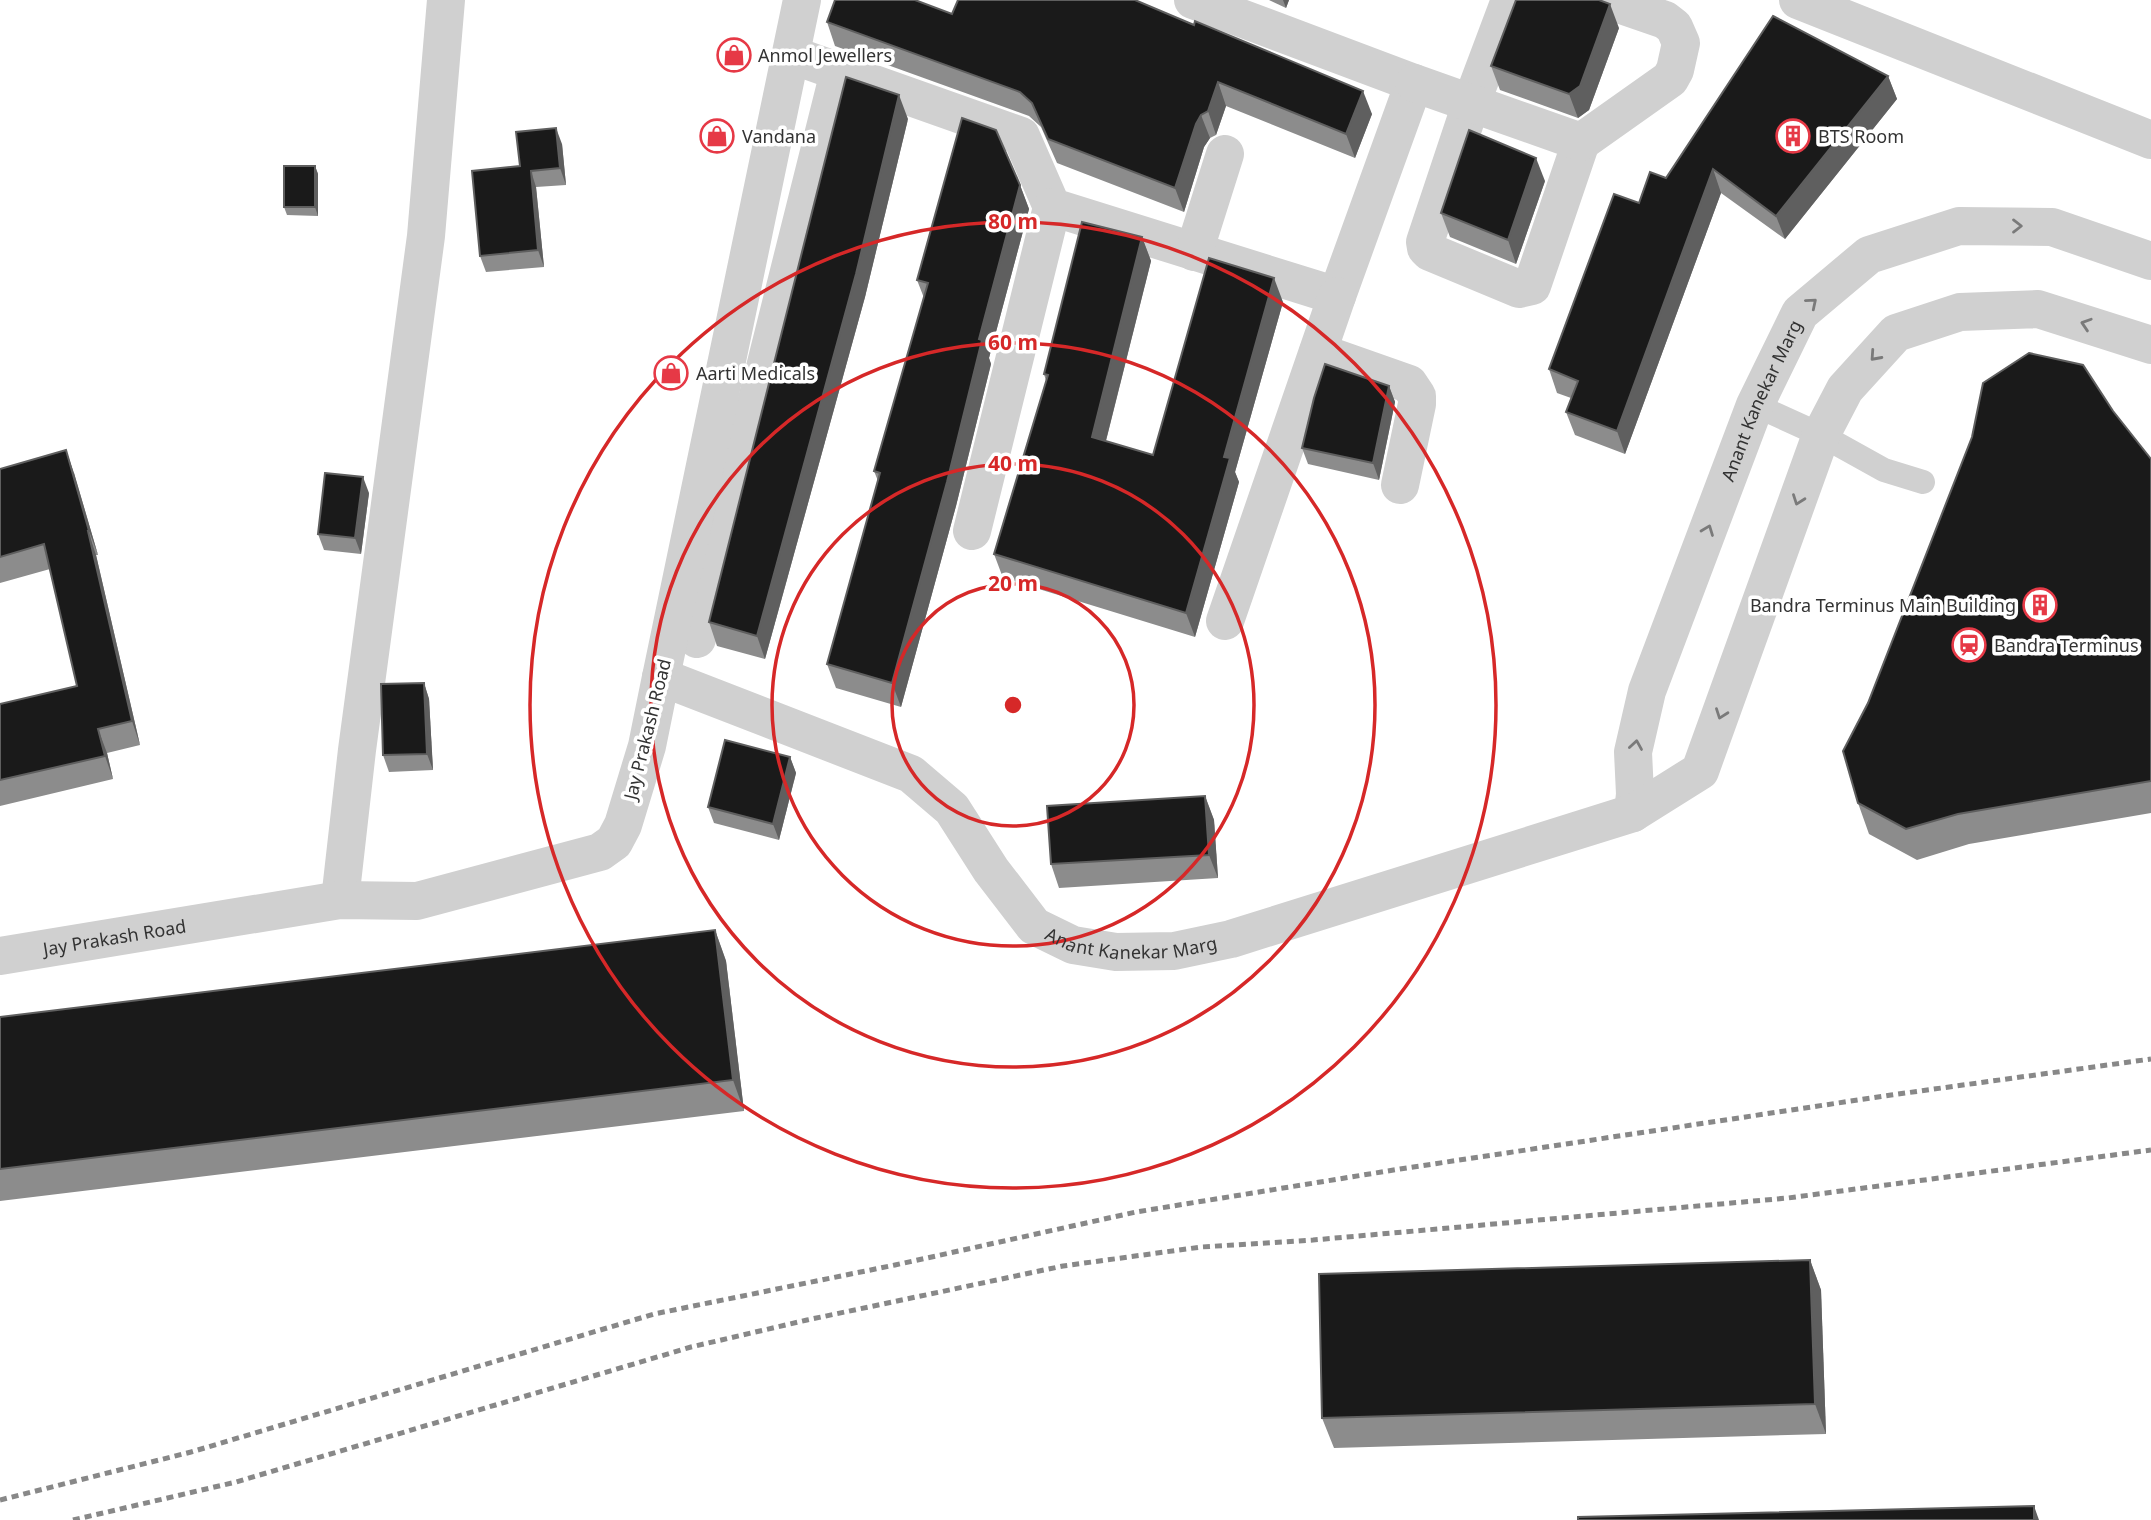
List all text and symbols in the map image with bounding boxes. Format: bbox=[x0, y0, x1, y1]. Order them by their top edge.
shop icon: Anmol Jewellers bbox=[715, 36, 753, 74]
place label: Anmol Jewellers bbox=[758, 43, 892, 67]
shop icon: Vandana bbox=[698, 117, 736, 155]
building icon: BTS Room bbox=[1774, 117, 1812, 155]
place label: Vandana bbox=[742, 124, 816, 148]
place label: BTS Room bbox=[1818, 124, 1904, 148]
text: 80 m bbox=[988, 207, 1038, 235]
one-way arrow bbox=[2013, 218, 2023, 234]
one-way arrow bbox=[1803, 299, 1816, 311]
street label: Anant Kanekar Marg bbox=[1715, 316, 1807, 485]
one-way arrow bbox=[2080, 318, 2093, 332]
text: 60 m bbox=[988, 328, 1038, 356]
one-way arrow bbox=[1871, 348, 1883, 361]
shop icon: Aarti Medicals bbox=[652, 354, 690, 392]
place label: Aarti Medicals bbox=[696, 361, 815, 385]
text: 40 m bbox=[988, 449, 1038, 477]
one-way arrow bbox=[1792, 493, 1806, 505]
one-way arrow bbox=[1699, 525, 1713, 537]
text: 20 m bbox=[988, 569, 1038, 597]
building icon: Bandra Terminus Main Building bbox=[2021, 586, 2059, 624]
place label: Bandra Terminus Main Building bbox=[1750, 593, 2016, 617]
station icon: Bandra Terminus bbox=[1950, 626, 1988, 664]
place label: Bandra Terminus bbox=[1994, 633, 2139, 657]
street label: Jay Prakash Road bbox=[617, 656, 676, 804]
centre of rings bbox=[1001, 693, 1025, 717]
one-way arrow bbox=[1715, 707, 1729, 719]
one-way arrow bbox=[1628, 740, 1643, 751]
street label: Jay Prakash Road bbox=[39, 914, 188, 961]
street label: Anant Kanekar Marg bbox=[1042, 922, 1219, 964]

